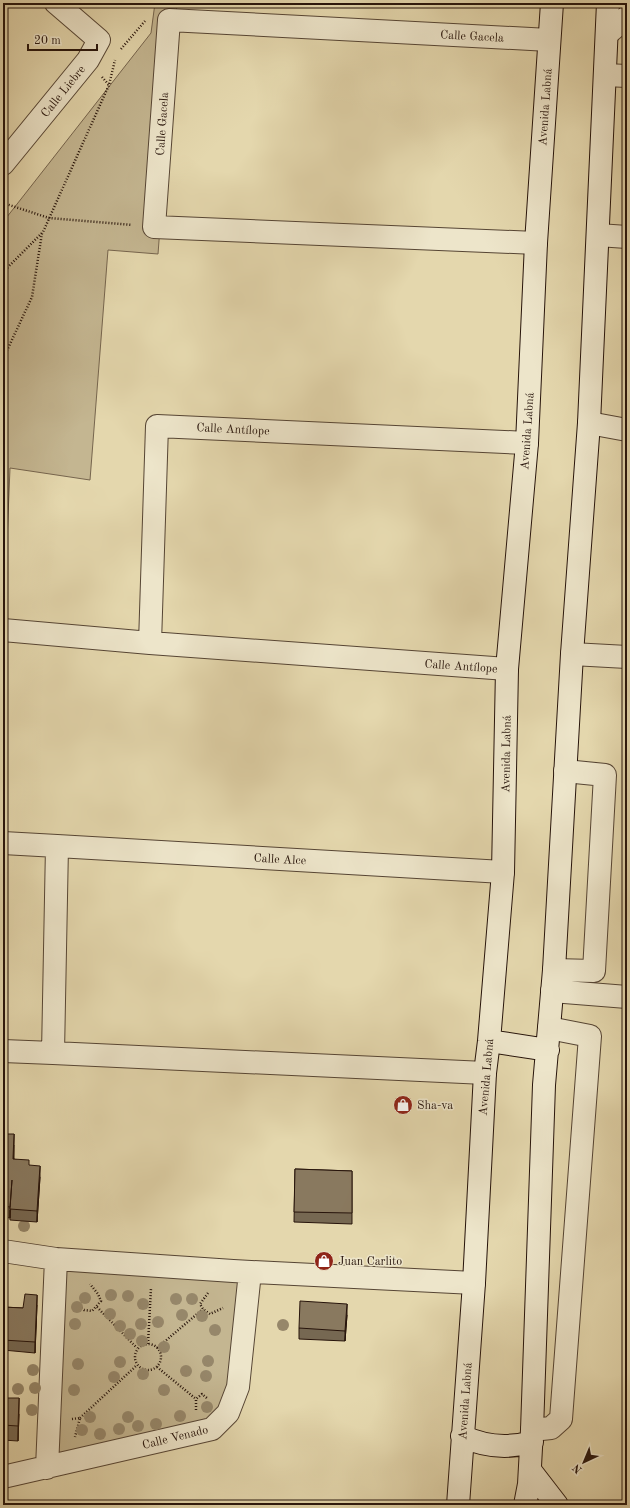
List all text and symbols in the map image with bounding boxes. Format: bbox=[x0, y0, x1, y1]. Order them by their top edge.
scale bar bbox=[28, 26, 97, 52]
street label: Calle Gacela bbox=[440, 29, 504, 45]
text: 20 m bbox=[34, 35, 61, 47]
street label: Calle Liebre bbox=[39, 63, 88, 120]
street label: Avenida Labná bbox=[537, 68, 555, 146]
street label: Calle Gacela bbox=[155, 92, 171, 156]
street label: Avenida Labná bbox=[519, 392, 537, 470]
street label: Calle Antílope bbox=[196, 422, 270, 438]
street label: Calle Antílope bbox=[424, 658, 498, 676]
street label: Avenida Labná bbox=[500, 715, 514, 793]
street label: Calle Alce bbox=[253, 853, 307, 867]
street label: Avenida Labná bbox=[478, 1038, 496, 1116]
shop icon: Sha-va bbox=[392, 1094, 414, 1116]
place label: Sha-va bbox=[417, 1100, 453, 1112]
shop icon: Juan Carlito bbox=[313, 1250, 335, 1272]
place label: Juan Carlito bbox=[338, 1256, 402, 1268]
street label: Avenida Labná bbox=[457, 1362, 475, 1440]
street label: Calle Venado bbox=[141, 1424, 210, 1452]
north arrow bbox=[564, 1442, 604, 1482]
text: N bbox=[571, 1461, 585, 1475]

